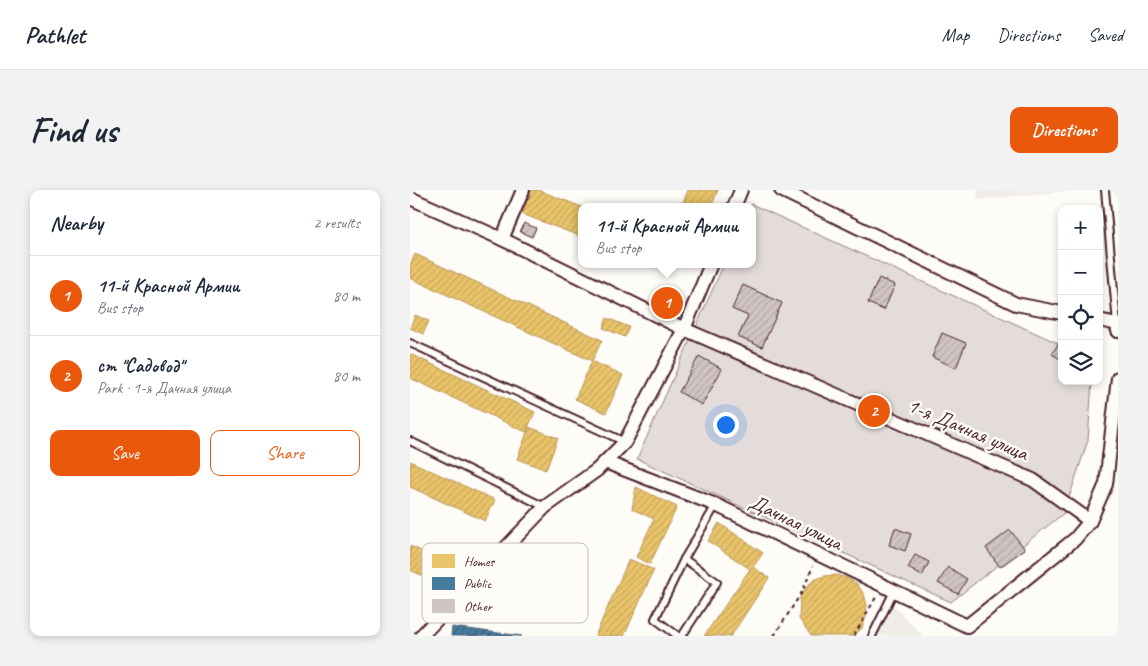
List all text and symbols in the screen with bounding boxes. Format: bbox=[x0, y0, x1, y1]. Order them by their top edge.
text: Pathlet bbox=[25, 20, 85, 50]
text: Map bbox=[942, 24, 969, 46]
text: Directions bbox=[997, 24, 1060, 46]
text: Saved bbox=[1088, 24, 1123, 46]
button: Directions bbox=[1010, 107, 1118, 153]
text: Find us bbox=[30, 108, 117, 153]
popup bbox=[578, 203, 756, 268]
map controls bbox=[1058, 205, 1103, 385]
button: + bbox=[1058, 205, 1103, 250]
text: Nearby bbox=[50, 210, 103, 236]
text: 2 results bbox=[313, 213, 360, 233]
text: 11-й Красной Армии bbox=[596, 214, 738, 238]
text: Bus stop bbox=[596, 238, 642, 258]
button: − bbox=[1058, 250, 1103, 295]
text: 11-й Красной Армии bbox=[97, 274, 240, 298]
pin: 1 bbox=[651, 284, 683, 322]
text: 1 bbox=[62, 286, 70, 306]
text: 80 m bbox=[333, 286, 360, 306]
button: locate bbox=[1058, 295, 1103, 340]
text: Bus stop bbox=[97, 298, 143, 318]
button: layers bbox=[1058, 340, 1103, 385]
text: ст "Садовод" bbox=[97, 354, 183, 378]
text: 2 bbox=[62, 366, 70, 386]
text: 80 m bbox=[333, 366, 360, 386]
text: Park · 1-я Дачная улица bbox=[97, 378, 231, 398]
pin: 2 bbox=[858, 392, 890, 430]
street label: 1-я Дачная улица bbox=[904, 392, 1034, 467]
your location bbox=[713, 412, 739, 438]
button: Save bbox=[50, 430, 200, 476]
button: Share bbox=[210, 430, 360, 476]
street label: Дачная улица bbox=[745, 488, 849, 557]
legend bbox=[422, 543, 588, 623]
text: Homes bbox=[464, 553, 495, 570]
text: Public bbox=[464, 575, 492, 592]
text: Other bbox=[464, 598, 493, 615]

